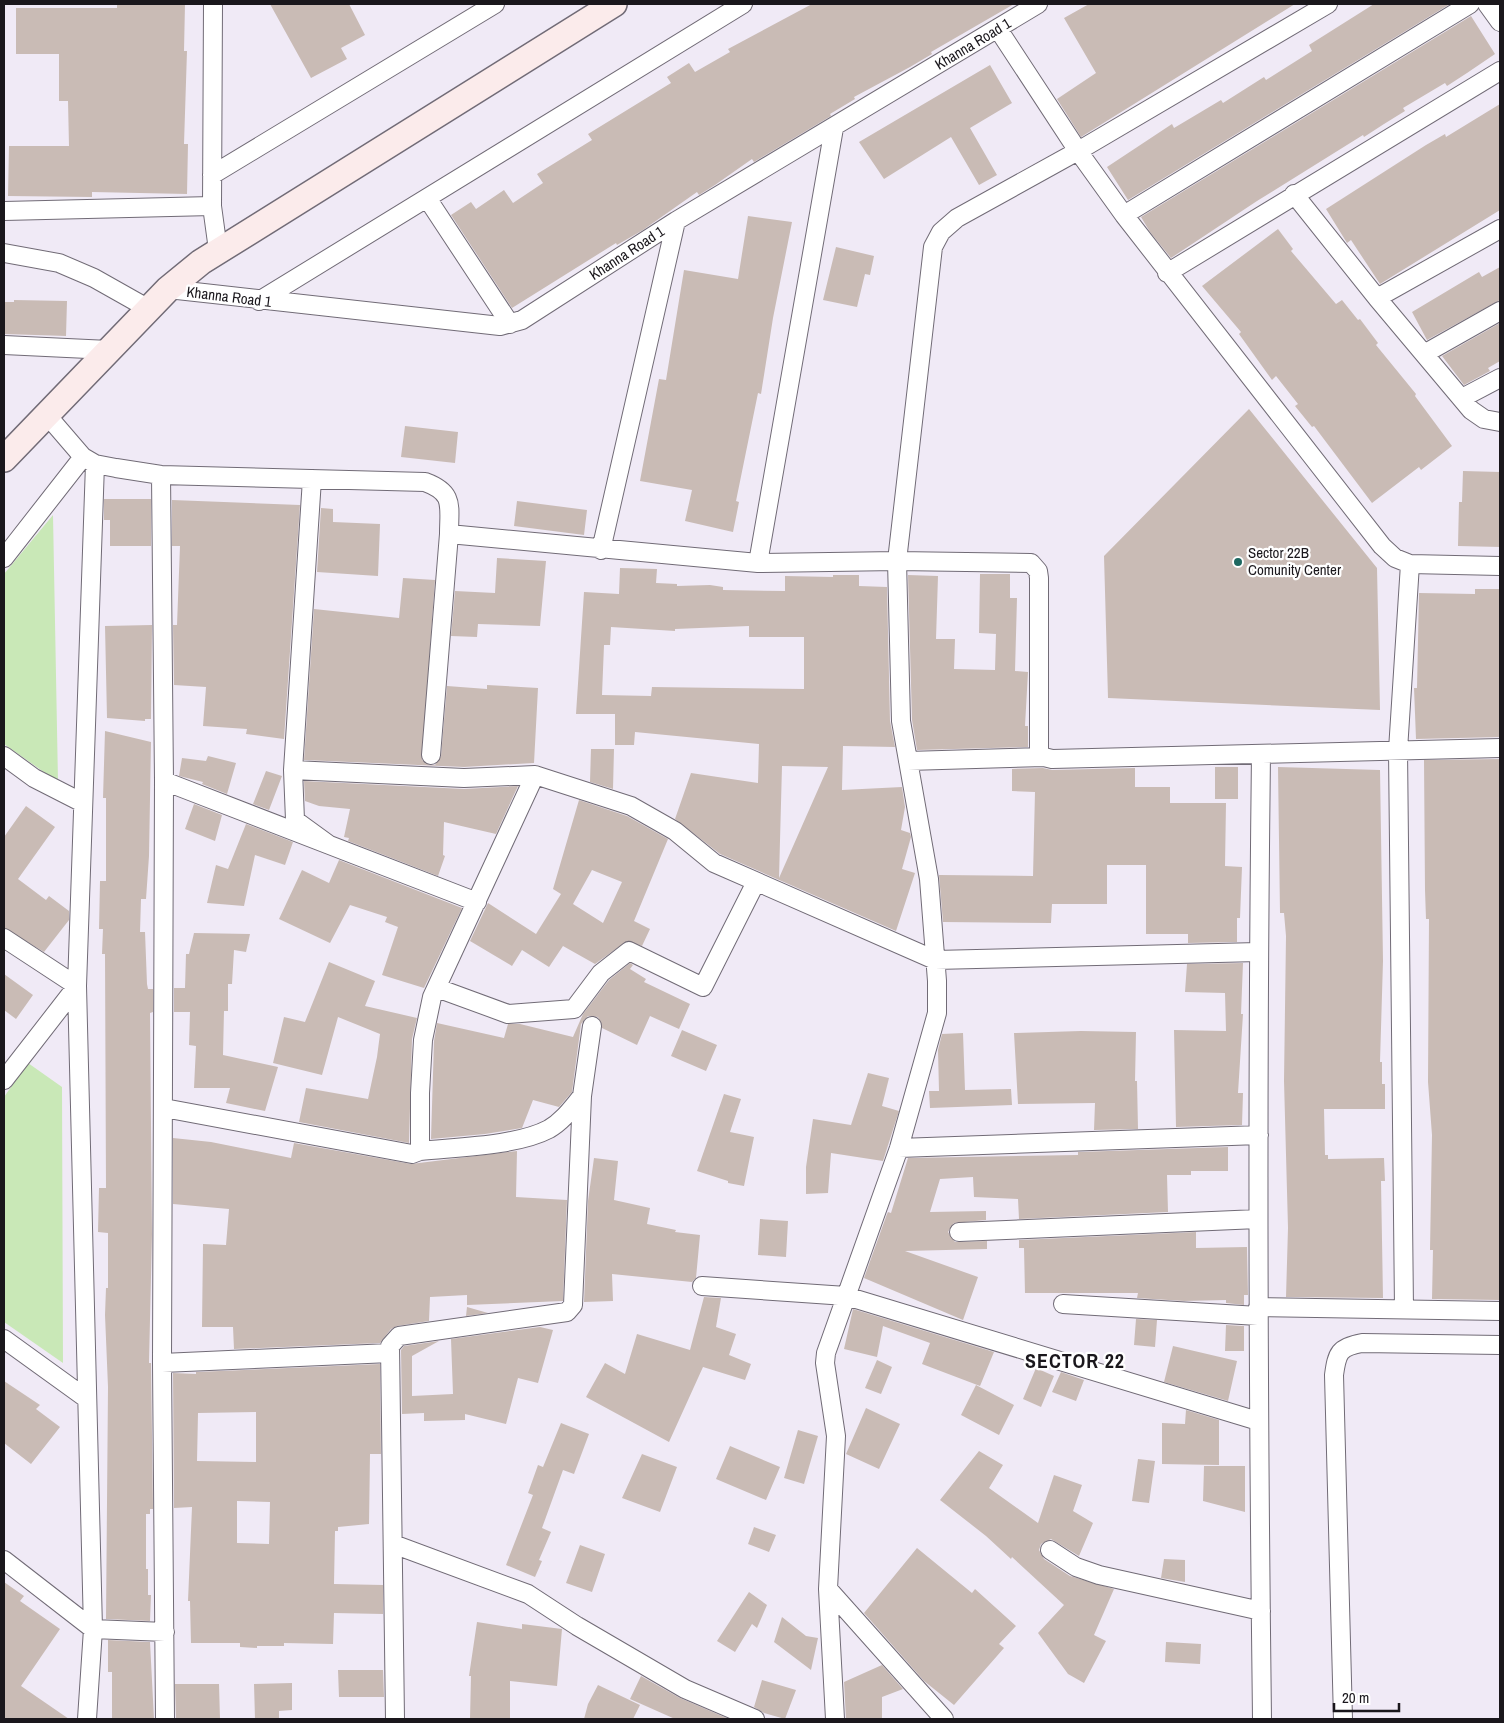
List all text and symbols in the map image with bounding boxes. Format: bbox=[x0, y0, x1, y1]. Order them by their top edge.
street label: Khanna Road 1 bbox=[931, 12, 1015, 75]
street label: Khanna Road 1 bbox=[585, 220, 668, 285]
street label: Khanna Road 1 bbox=[185, 281, 273, 312]
place label: Sector 22B Comunity Center bbox=[1248, 542, 1341, 580]
marker: Sector 22B Comunity Center bbox=[1232, 556, 1244, 568]
district label: SECTOR 22 bbox=[1025, 1347, 1125, 1374]
scale bar bbox=[1334, 1680, 1399, 1712]
text: 20 m bbox=[1342, 1687, 1369, 1708]

